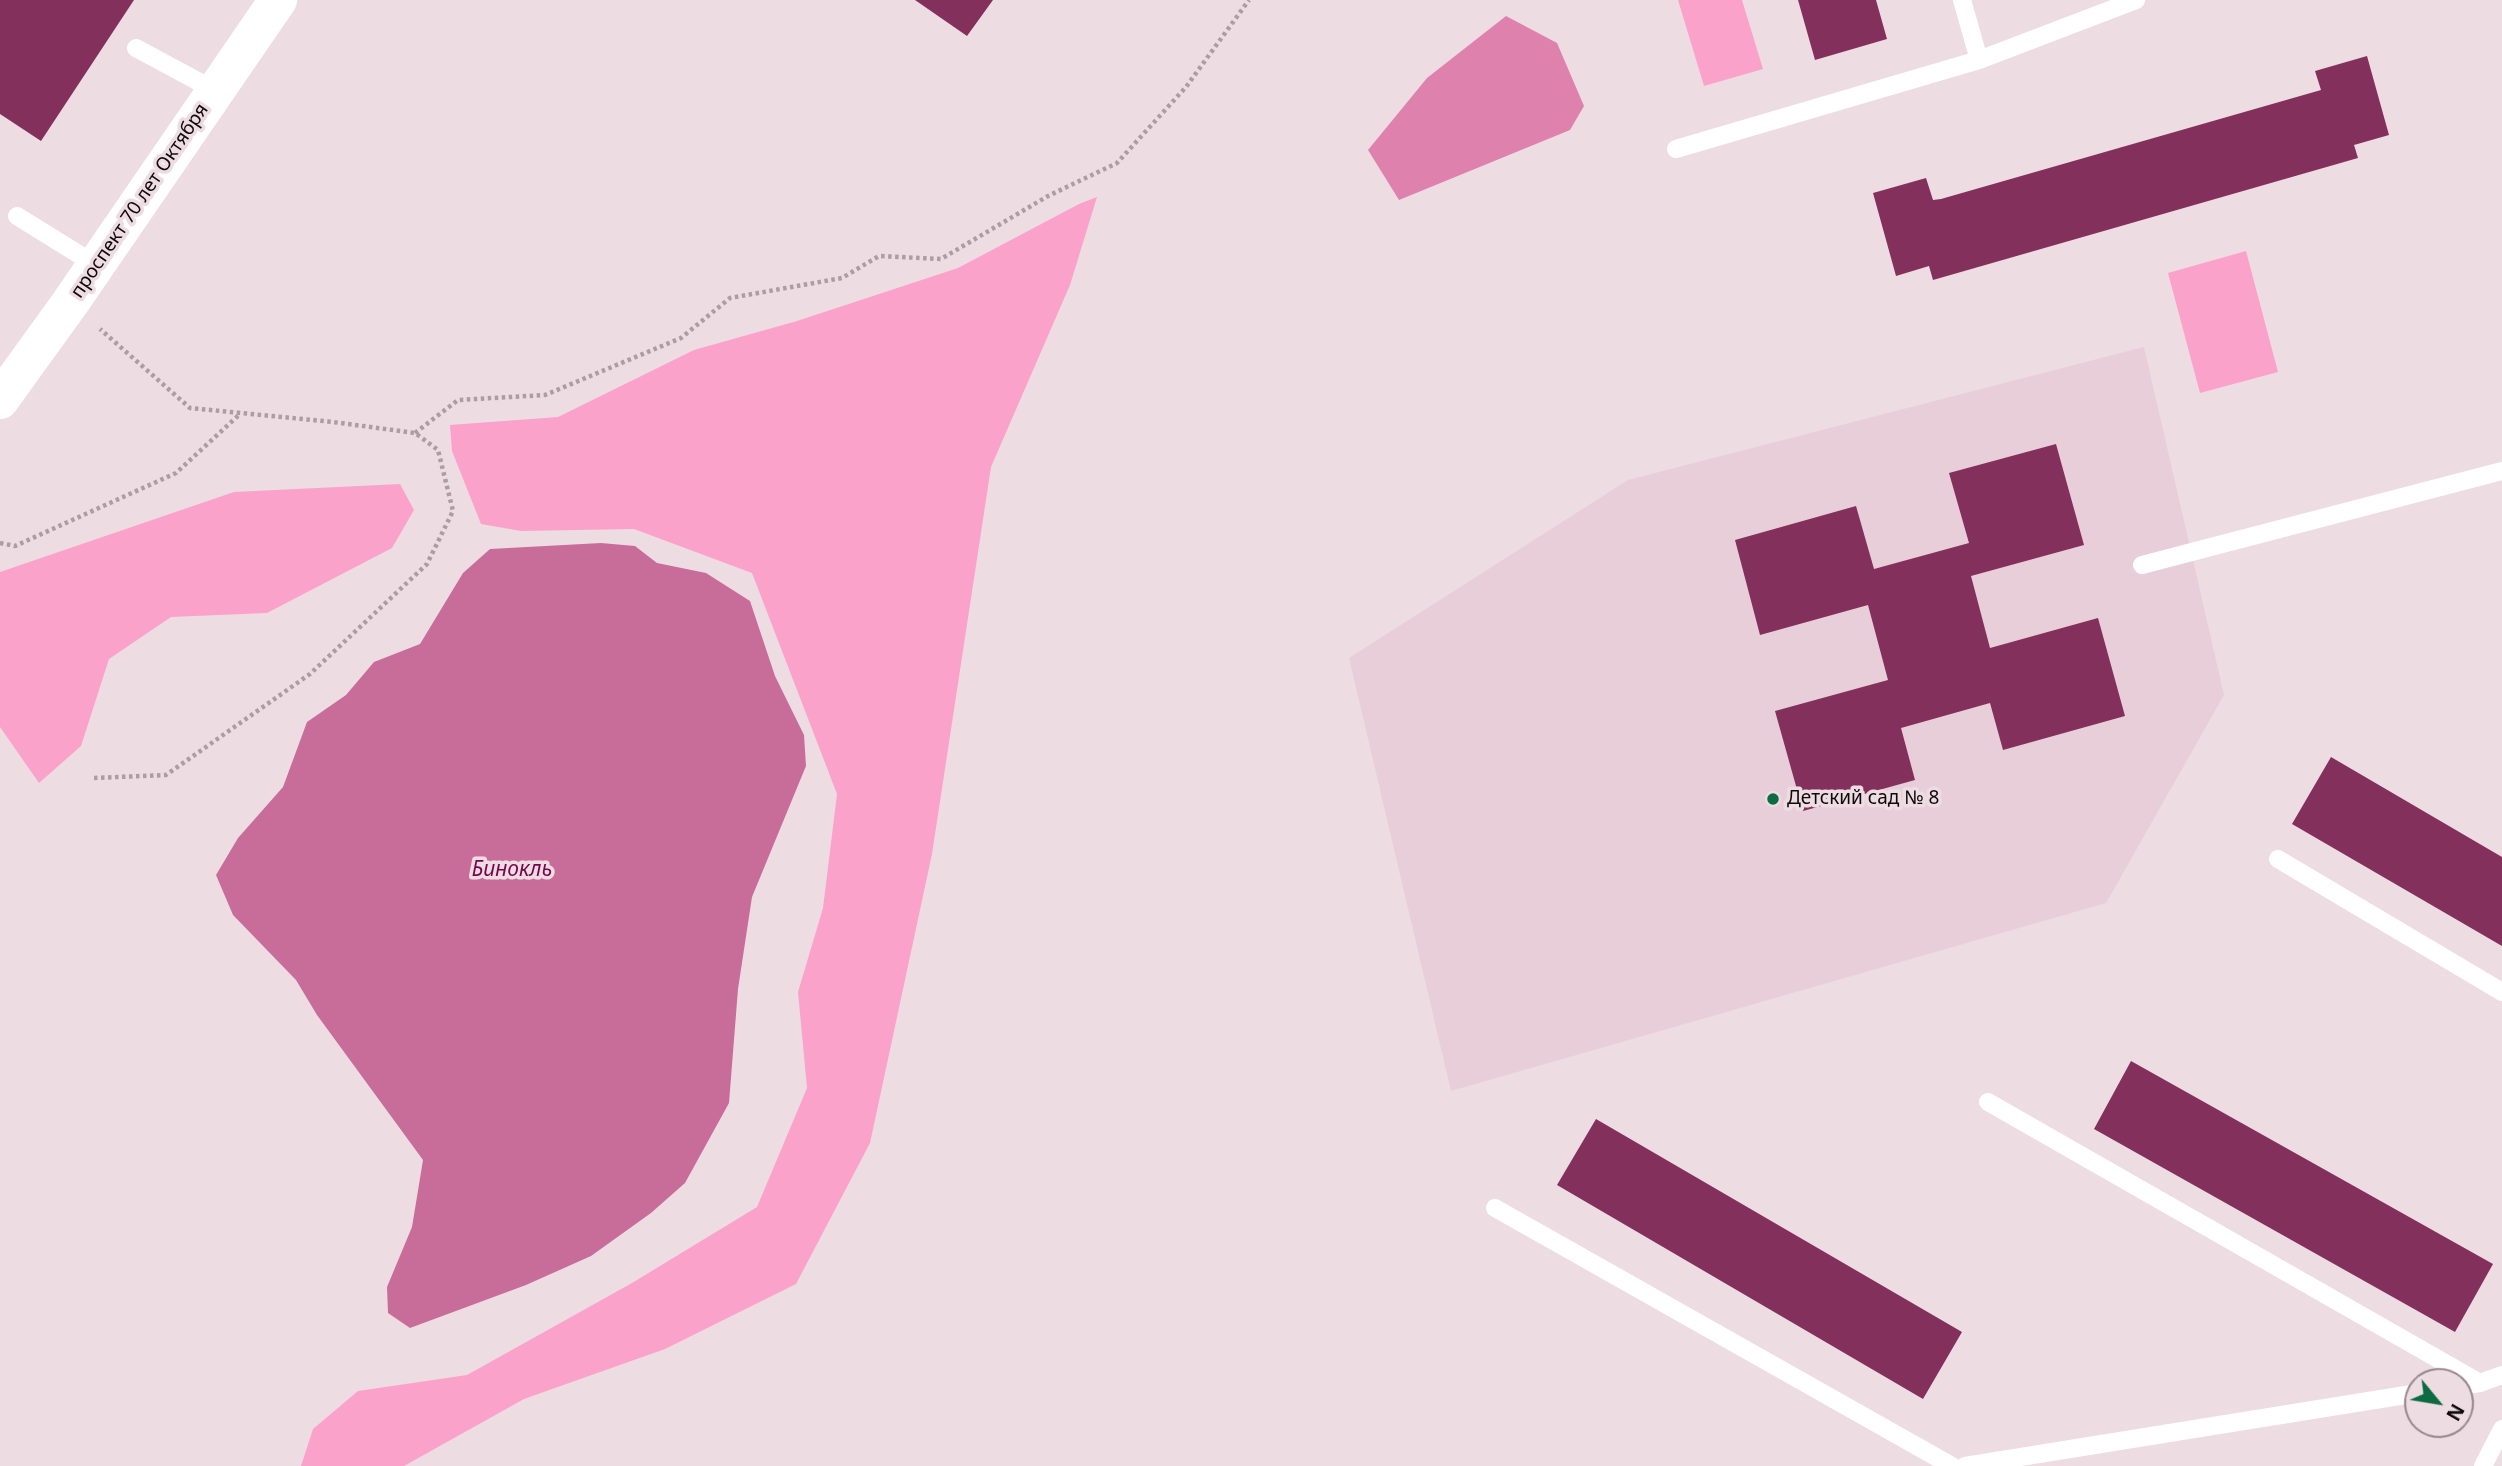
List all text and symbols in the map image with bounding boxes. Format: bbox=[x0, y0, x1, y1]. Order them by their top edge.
street label: проспект 70 лет Октября bbox=[66, 100, 214, 302]
place label: Детский сад № 8 bbox=[1787, 788, 1939, 810]
marker: Детский сад № 8 bbox=[1765, 791, 1781, 807]
water label: Бинокль bbox=[472, 857, 552, 883]
north arrow bbox=[2404, 1368, 2474, 1438]
text: N bbox=[2440, 1399, 2471, 1426]

